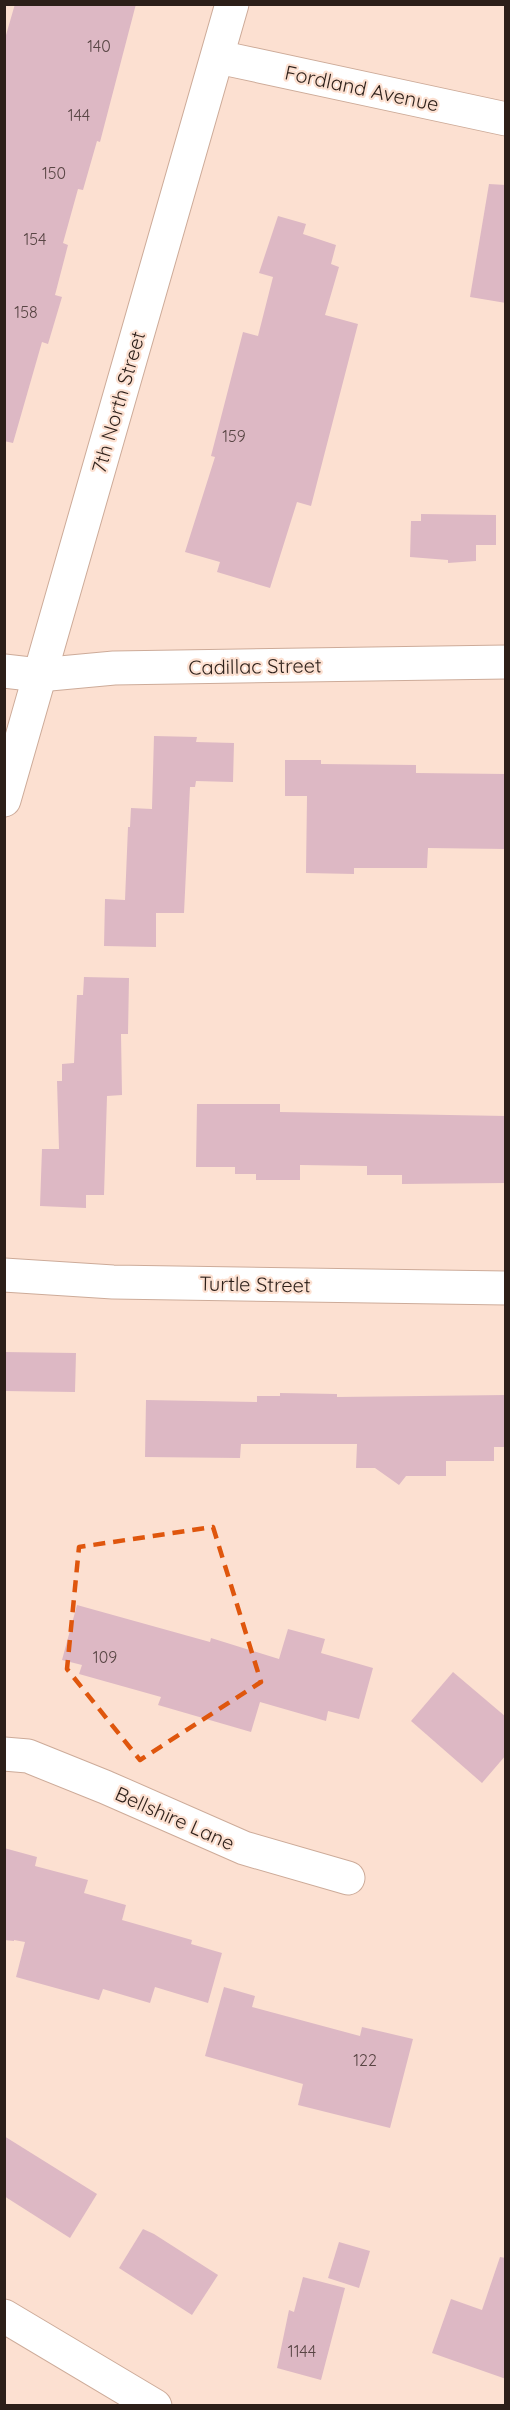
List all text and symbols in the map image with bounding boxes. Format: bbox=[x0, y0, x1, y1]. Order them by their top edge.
house number: 140 bbox=[87, 36, 111, 56]
street label: Fordland Avenue bbox=[283, 59, 441, 117]
house number: 144 bbox=[68, 105, 90, 125]
house number: 150 bbox=[42, 163, 66, 183]
house number: 154 bbox=[23, 229, 47, 249]
house number: 158 bbox=[14, 302, 38, 322]
street label: 7th North Street bbox=[86, 328, 150, 476]
house number: 159 bbox=[222, 426, 246, 446]
street label: Cadillac Street bbox=[188, 652, 322, 680]
street label: Turtle Street bbox=[199, 1271, 311, 1297]
house number: 109 bbox=[93, 1647, 117, 1667]
street label: Bellshire Lane bbox=[111, 1781, 239, 1855]
house number: 122 bbox=[353, 2050, 377, 2070]
house number: 1144 bbox=[288, 2341, 316, 2361]

